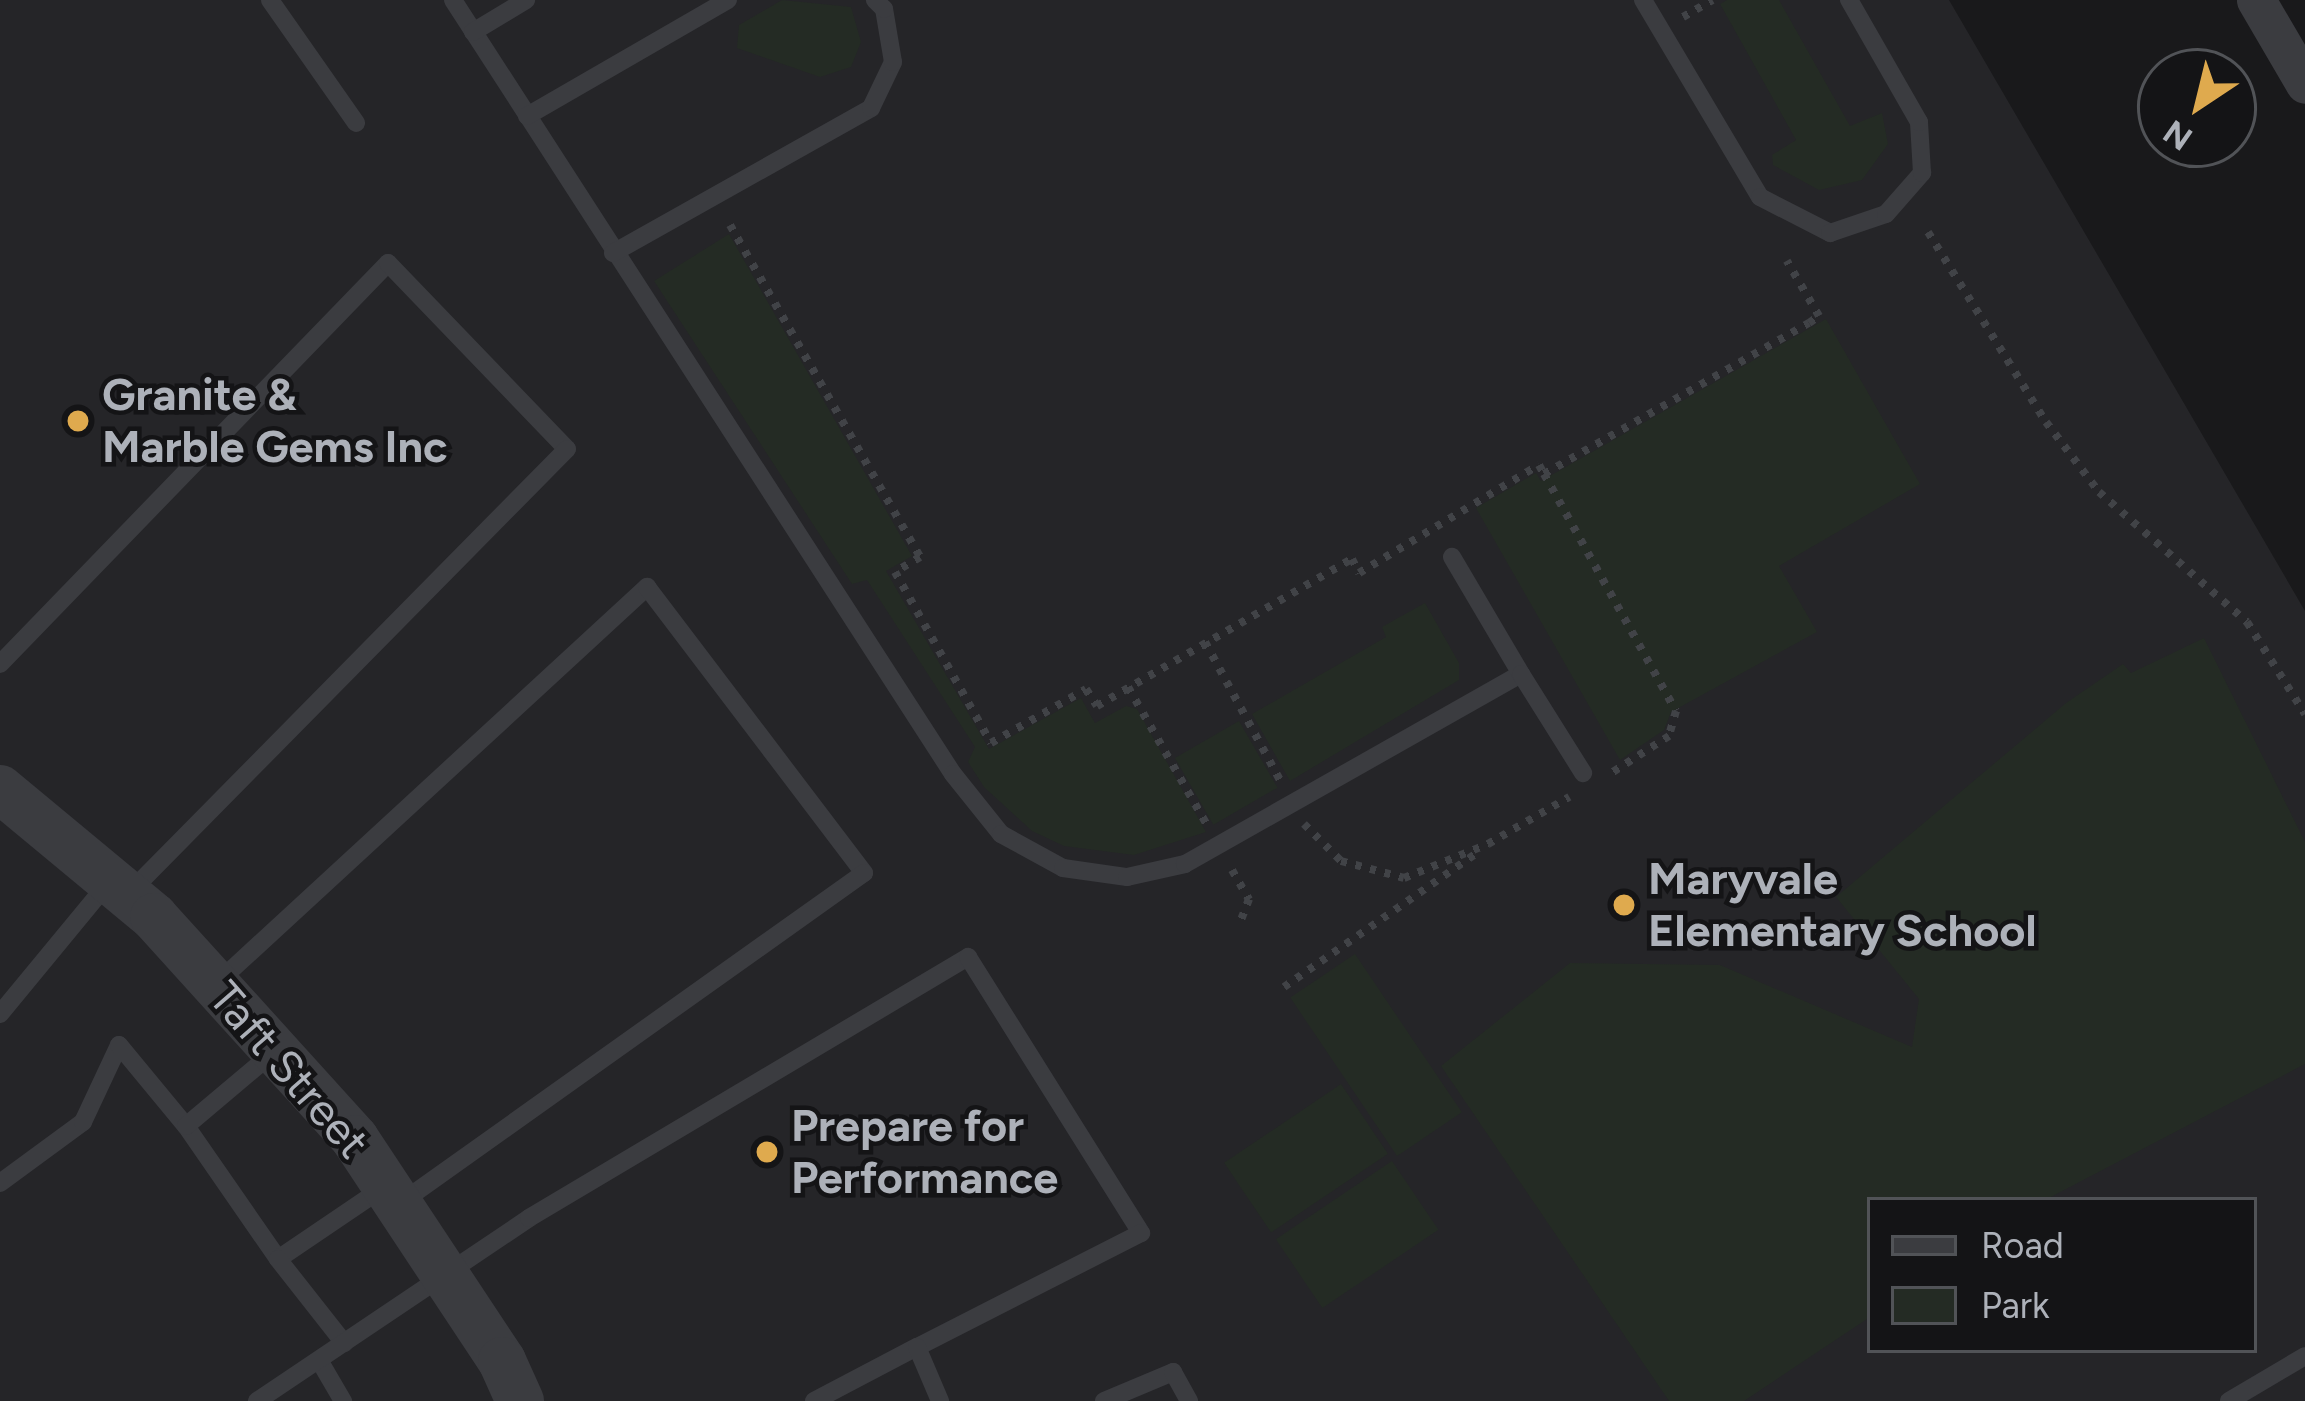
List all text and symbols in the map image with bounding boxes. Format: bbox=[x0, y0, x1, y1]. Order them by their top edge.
north arrow bbox=[2137, 48, 2257, 168]
text: N bbox=[2156, 112, 2199, 159]
place label: Granite & Marble Gems Inc bbox=[102, 368, 448, 474]
marker: Granite & Marble Gems Inc bbox=[65, 408, 91, 434]
place label: Maryvale Elementary School bbox=[1648, 852, 2036, 958]
marker: Maryvale Elementary School bbox=[1611, 892, 1637, 918]
street label: Taft Street bbox=[198, 971, 380, 1169]
place label: Prepare for Performance bbox=[791, 1099, 1058, 1205]
marker: Prepare for Performance bbox=[754, 1139, 780, 1165]
legend bbox=[1867, 1197, 2257, 1353]
text: Road bbox=[1981, 1224, 2064, 1267]
text: Park bbox=[1981, 1284, 2049, 1327]

